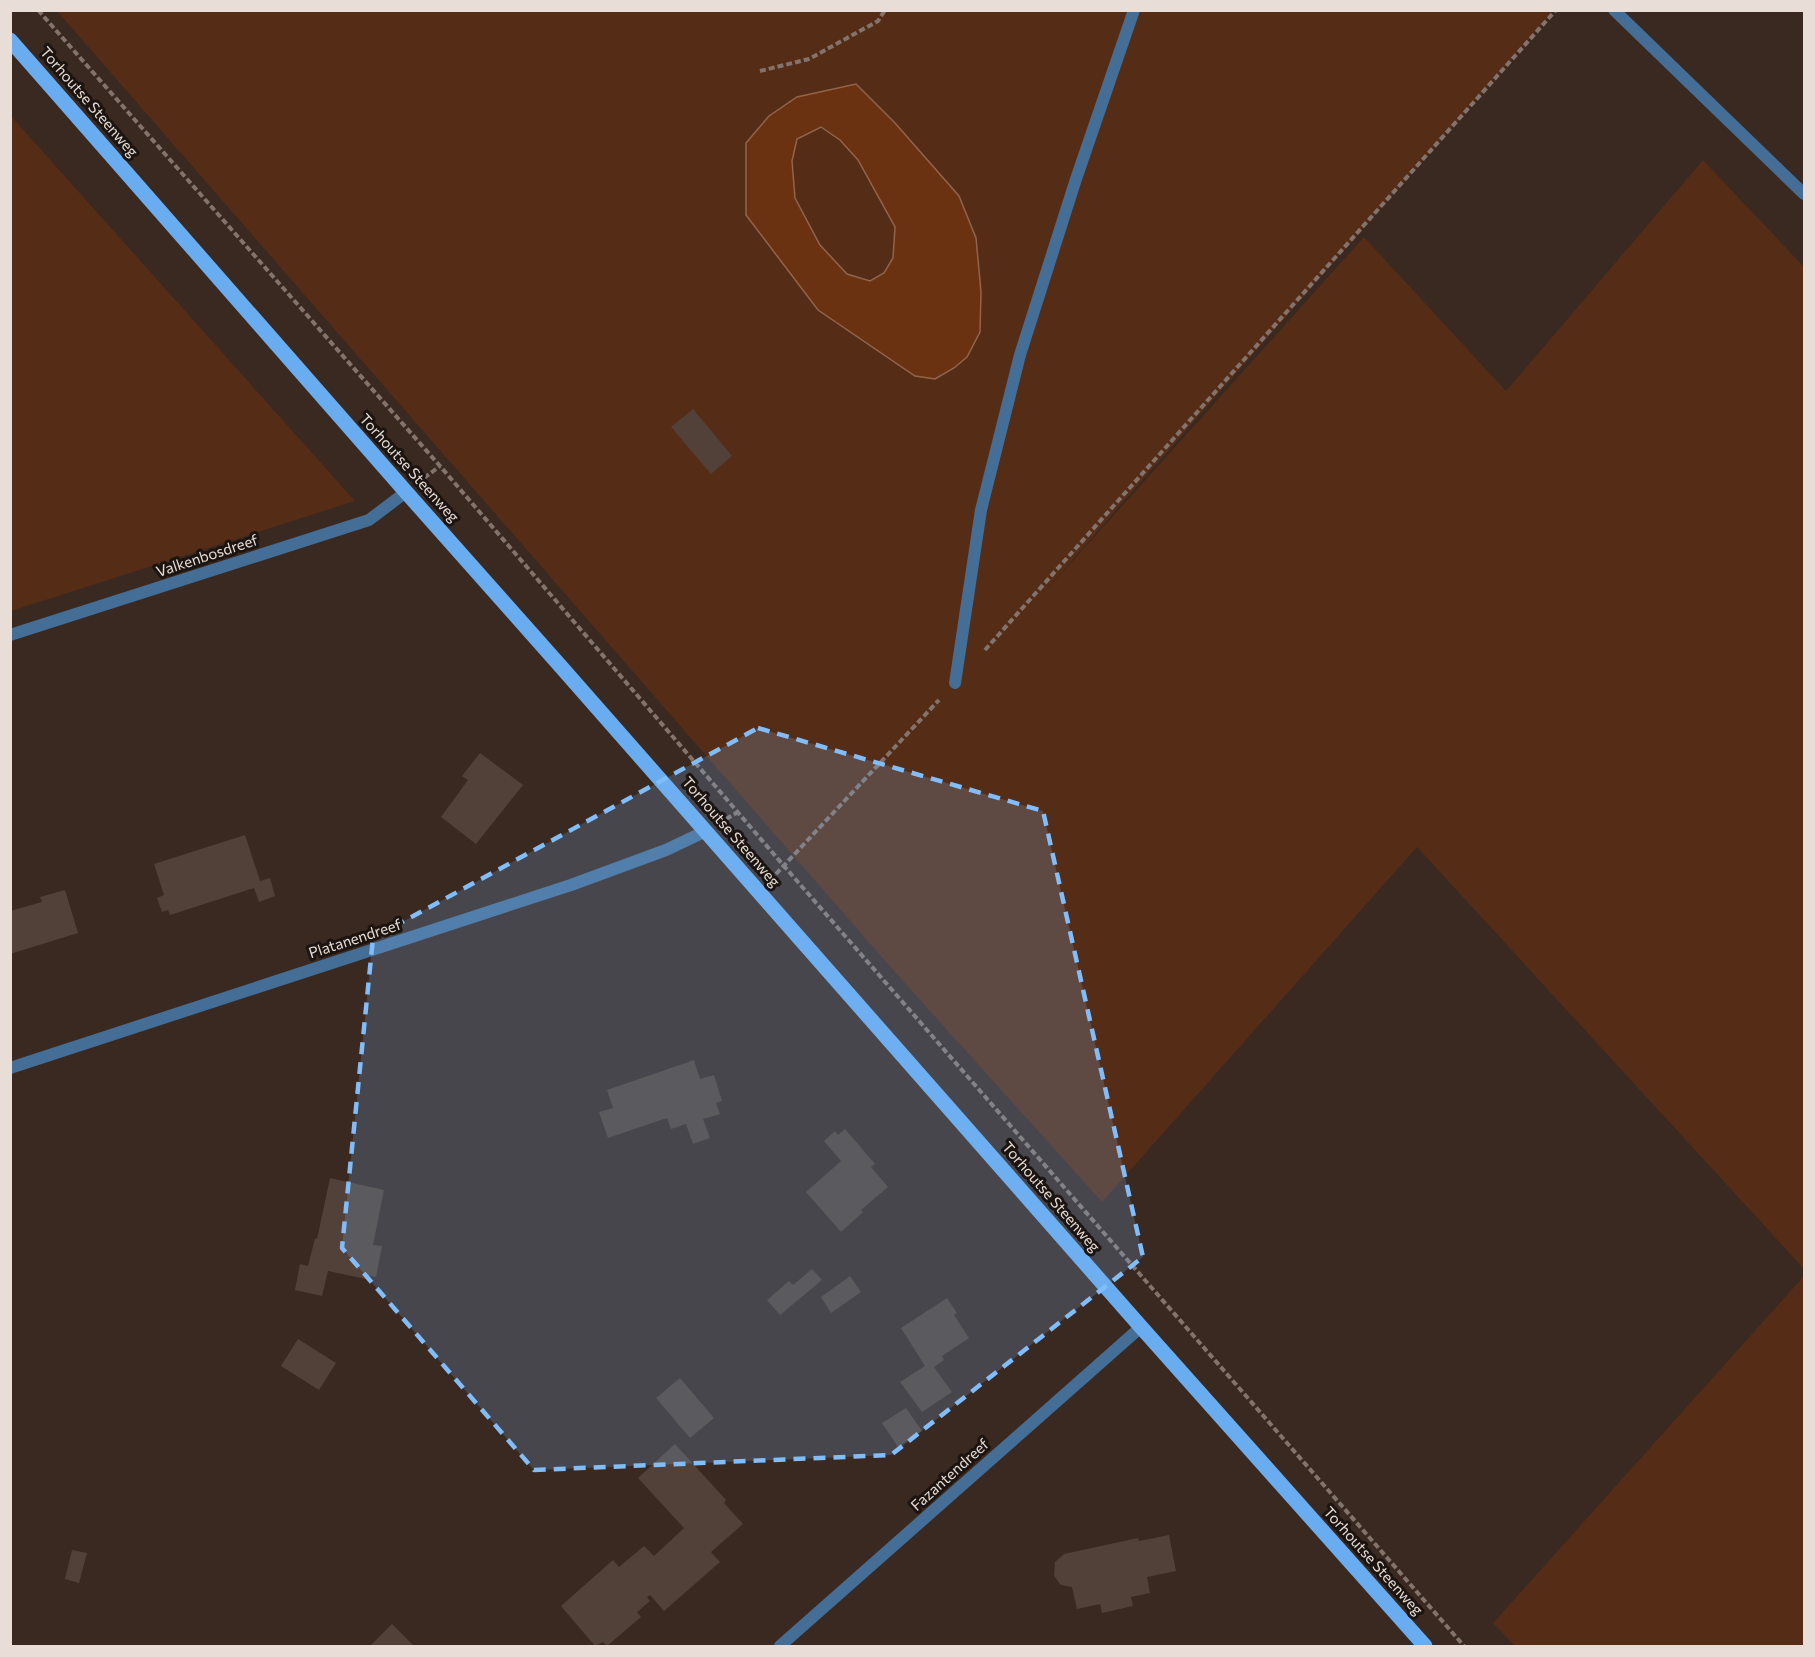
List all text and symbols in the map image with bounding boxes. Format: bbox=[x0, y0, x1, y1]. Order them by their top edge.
street label: Torhoutse Steenweg bbox=[37, 43, 142, 160]
street label: Torhoutse Steenweg bbox=[356, 409, 463, 525]
street label: Valkenbosdreef bbox=[153, 530, 260, 580]
street label: Torhoutse Steenweg bbox=[679, 773, 784, 890]
street label: Platanendreef bbox=[306, 915, 403, 961]
street label: Torhoutse Steenweg bbox=[999, 1138, 1104, 1255]
street label: Fazantendreef bbox=[907, 1435, 992, 1514]
street label: Torhoutse Steenweg bbox=[1320, 1502, 1427, 1618]

